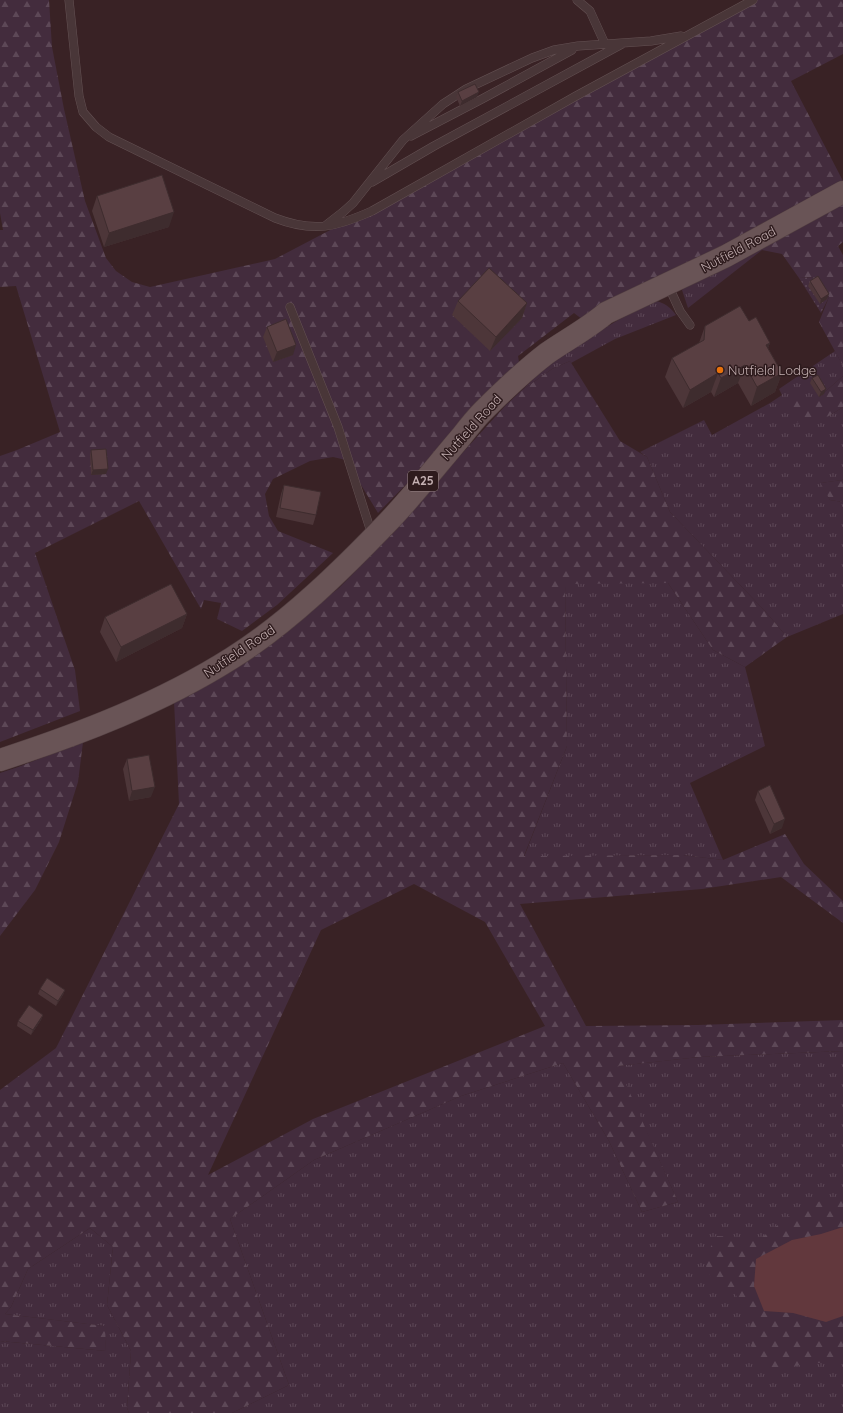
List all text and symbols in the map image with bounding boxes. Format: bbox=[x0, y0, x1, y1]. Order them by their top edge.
street label: Nutfield Road bbox=[698, 223, 778, 275]
place label: Nutfield Lodge bbox=[728, 362, 816, 378]
marker: Nutfield Lodge bbox=[715, 365, 725, 375]
street label: Nutfield Road bbox=[437, 391, 505, 463]
road number: A25 bbox=[408, 471, 438, 491]
street label: Nutfield Road bbox=[200, 621, 278, 681]

